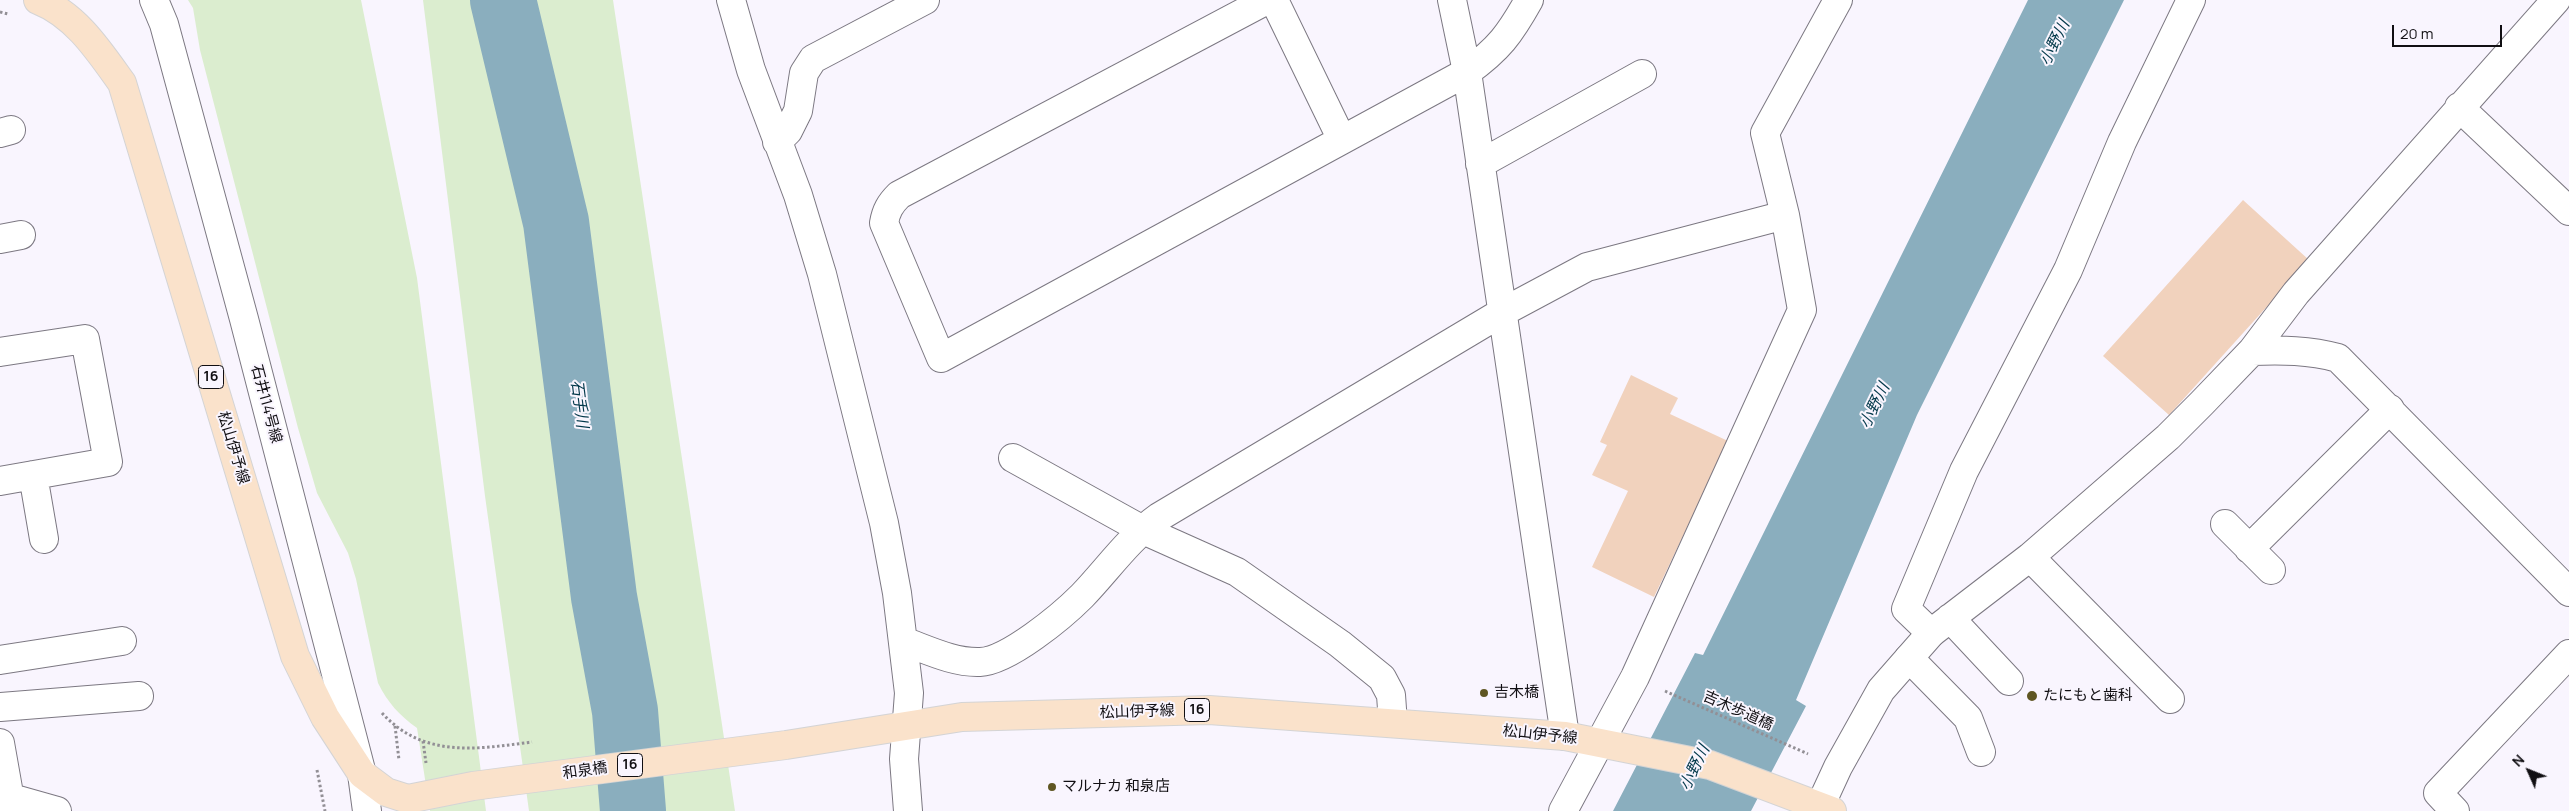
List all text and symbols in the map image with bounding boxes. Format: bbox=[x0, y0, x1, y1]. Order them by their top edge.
scale bar bbox=[2394, 15, 2504, 47]
water label: 小野川 bbox=[2036, 17, 2074, 69]
text: 20 m bbox=[2400, 23, 2433, 44]
street label: 石井114号線 bbox=[247, 363, 285, 445]
road number: 16 bbox=[198, 366, 224, 388]
water label: 石手川 bbox=[567, 379, 591, 429]
water label: 小野川 bbox=[1856, 380, 1894, 432]
street label: 松山伊予線 bbox=[213, 410, 253, 486]
place label: 吉木橋 bbox=[1494, 684, 1539, 702]
marker: 吉木橋 bbox=[1478, 687, 1490, 699]
place label: たにもと歯科 bbox=[2043, 687, 2133, 705]
street label: 吉木歩道橋 bbox=[1700, 688, 1776, 734]
marker: たにもと歯科 bbox=[2025, 689, 2039, 703]
road number: 16 bbox=[1184, 698, 1210, 722]
street label: 松山伊予線 bbox=[1099, 702, 1175, 722]
street label: 松山伊予線 bbox=[1502, 722, 1578, 748]
water label: 小野川 bbox=[1676, 742, 1714, 794]
north arrow bbox=[2504, 746, 2554, 796]
text: N bbox=[2508, 750, 2528, 770]
road number: 16 bbox=[618, 754, 642, 776]
street label: 和泉橋 bbox=[561, 759, 609, 783]
place label: マルナカ 和泉店 bbox=[1062, 778, 1170, 796]
marker: マルナカ 和泉店 bbox=[1046, 781, 1058, 793]

